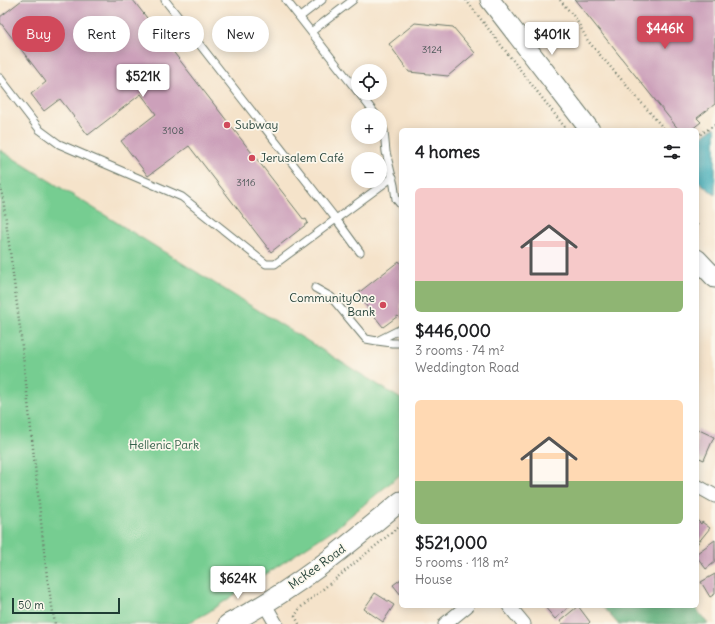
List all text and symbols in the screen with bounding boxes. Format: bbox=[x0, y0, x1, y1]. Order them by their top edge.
chip: Buy bbox=[12, 16, 65, 52]
chip: Rent bbox=[73, 16, 130, 52]
chip: Filters bbox=[138, 16, 204, 52]
chip: New bbox=[212, 16, 269, 52]
pin: $446K bbox=[637, 16, 693, 50]
text: $446K bbox=[646, 20, 684, 37]
pin: $401K bbox=[524, 22, 580, 56]
text: $401K bbox=[534, 26, 570, 43]
house number: 3124 bbox=[422, 43, 443, 56]
pin: $521K bbox=[115, 64, 171, 98]
map controls bbox=[351, 64, 387, 188]
button: locate bbox=[351, 64, 387, 100]
text: $521K bbox=[126, 68, 161, 85]
button: + bbox=[351, 108, 387, 144]
place label: Subway bbox=[235, 117, 278, 132]
marker: Subway bbox=[222, 120, 232, 130]
house number: 3108 bbox=[162, 124, 184, 137]
text: 4 homes bbox=[415, 141, 480, 163]
icon: filters bbox=[661, 141, 683, 163]
place label: Jerusalem Café bbox=[260, 150, 344, 165]
button: − bbox=[351, 152, 387, 188]
marker: Jerusalem Café bbox=[247, 153, 257, 163]
house number: 3116 bbox=[236, 176, 256, 189]
icon: home bbox=[513, 214, 585, 286]
place label: CommunityOne Bank bbox=[289, 290, 375, 319]
marker: CommunityOne Bank bbox=[378, 300, 388, 310]
text: $446,000 bbox=[415, 320, 491, 342]
text: 3 rooms · 74 m² bbox=[415, 342, 505, 359]
text: Weddington Road bbox=[415, 359, 519, 376]
icon: home bbox=[513, 426, 585, 498]
park label: Hellenic Park bbox=[129, 437, 199, 452]
text: $521,000 bbox=[415, 532, 487, 554]
street label: McKee Road bbox=[285, 541, 348, 592]
text: 5 rooms · 118 m² bbox=[415, 554, 509, 571]
pin: $624K bbox=[210, 566, 266, 600]
text: $624K bbox=[219, 570, 257, 587]
text: House bbox=[415, 571, 452, 588]
scale bar bbox=[12, 596, 120, 615]
text: 50 m bbox=[18, 598, 44, 612]

